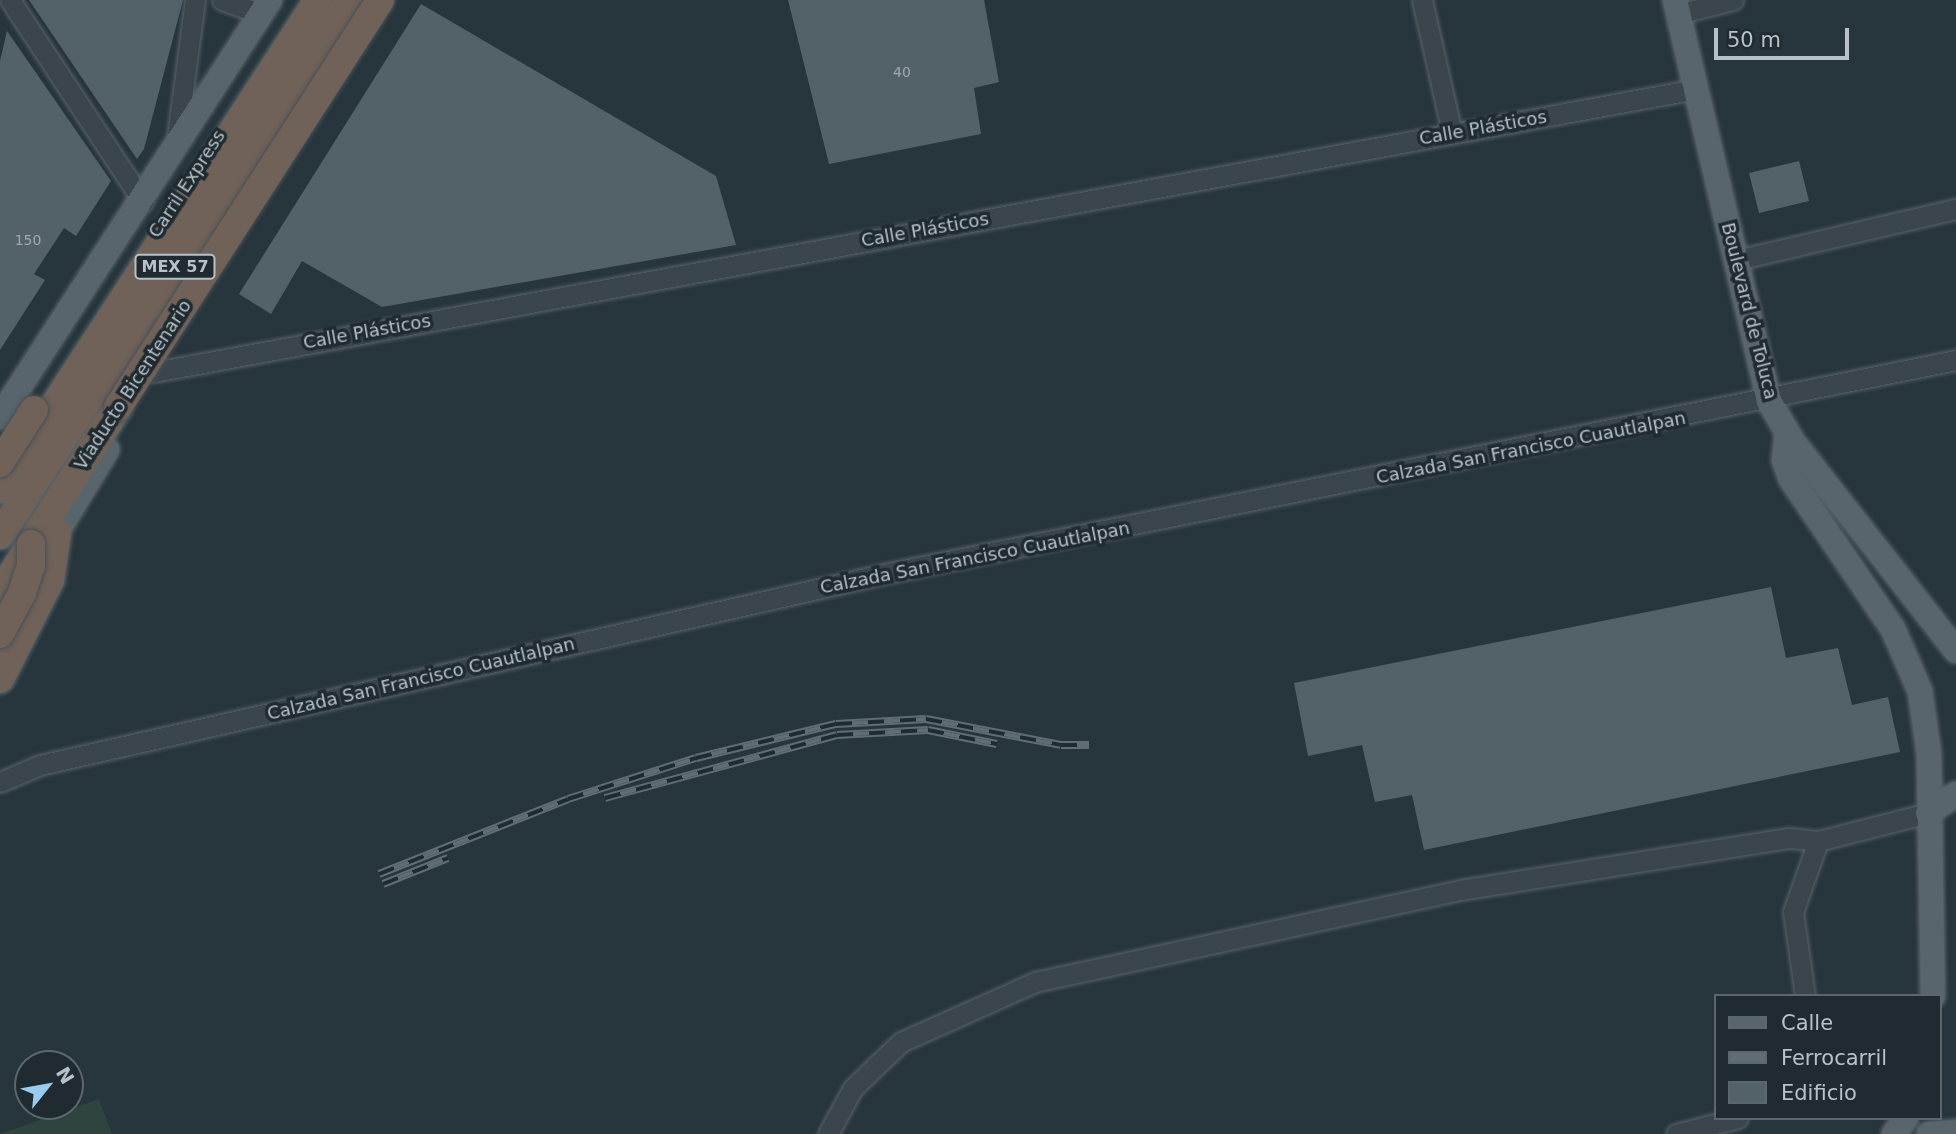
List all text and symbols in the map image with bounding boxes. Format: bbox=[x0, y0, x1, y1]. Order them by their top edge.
scale bar bbox=[1718, 14, 1853, 58]
text: 50 m bbox=[1727, 28, 1781, 52]
house number: 40 bbox=[893, 64, 911, 80]
street label: Calle Plásticos bbox=[1418, 106, 1548, 150]
street label: Carril Express bbox=[144, 126, 230, 242]
street label: Calle Plásticos bbox=[860, 208, 990, 252]
street label: Boulevard de Toluca bbox=[1717, 220, 1781, 402]
house number: 150 bbox=[15, 232, 41, 248]
road number: MEX 57 bbox=[133, 255, 217, 280]
street label: Viaducto Bicentenario bbox=[70, 296, 196, 474]
street label: Calle Plásticos bbox=[302, 310, 432, 354]
street label: Calzada San Francisco Cuautlalpan bbox=[1374, 407, 1688, 489]
street label: Calzada San Francisco Cuautlalpan bbox=[818, 517, 1132, 599]
street label: Calzada San Francisco Cuautlalpan bbox=[265, 633, 577, 725]
legend bbox=[1714, 994, 1942, 1120]
text: Calle bbox=[1781, 1011, 1833, 1035]
text: Ferrocarril bbox=[1781, 1046, 1887, 1070]
north arrow bbox=[14, 1050, 84, 1120]
text: N bbox=[52, 1063, 79, 1088]
text: Edificio bbox=[1781, 1081, 1857, 1105]

